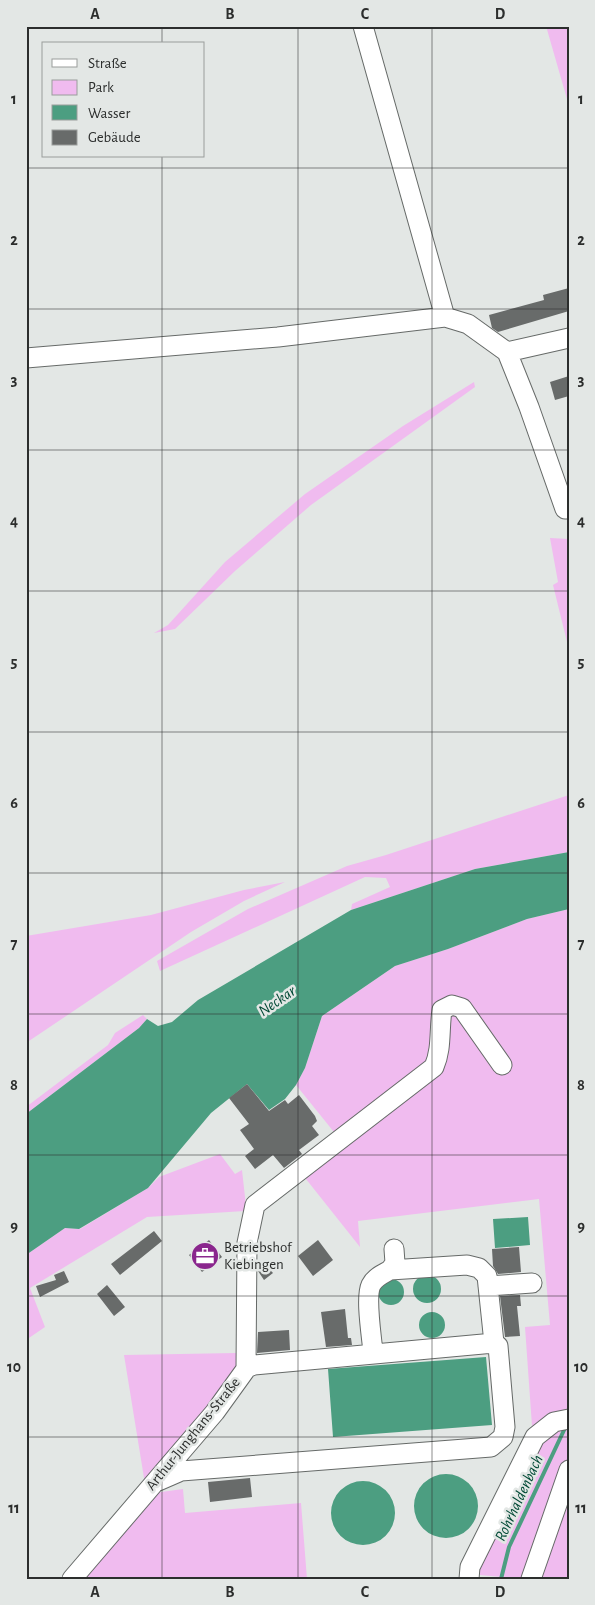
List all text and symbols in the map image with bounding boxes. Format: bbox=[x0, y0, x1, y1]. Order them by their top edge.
text: A bbox=[90, 6, 100, 22]
text: B bbox=[225, 6, 235, 22]
text: C bbox=[361, 6, 370, 22]
text: D bbox=[495, 6, 506, 22]
legend bbox=[42, 42, 205, 158]
text: Straße bbox=[88, 56, 127, 71]
text: Park bbox=[88, 80, 114, 95]
text: 1 bbox=[11, 91, 17, 107]
text: 1 bbox=[578, 91, 584, 107]
text: Wasser bbox=[88, 106, 131, 121]
text: Gebäude bbox=[88, 130, 141, 145]
text: 2 bbox=[10, 232, 18, 248]
text: 2 bbox=[577, 232, 585, 248]
text: 3 bbox=[11, 372, 18, 388]
text: 3 bbox=[578, 372, 585, 388]
text: 4 bbox=[10, 513, 18, 529]
text: 4 bbox=[577, 513, 585, 529]
text: 5 bbox=[11, 654, 18, 670]
text: 5 bbox=[578, 654, 585, 670]
text: 6 bbox=[10, 795, 18, 811]
text: 6 bbox=[577, 795, 585, 811]
text: 7 bbox=[11, 936, 18, 952]
text: 7 bbox=[578, 936, 585, 952]
water label: Neckar bbox=[256, 982, 299, 1019]
text: 8 bbox=[10, 1077, 18, 1093]
text: 8 bbox=[577, 1077, 585, 1093]
text: 9 bbox=[10, 1218, 18, 1234]
text: 9 bbox=[577, 1218, 585, 1234]
place label: Betriebshof Kiebingen bbox=[224, 1240, 293, 1272]
office icon: Betriebshof Kiebingen bbox=[190, 1241, 220, 1271]
text: 10 bbox=[7, 1359, 21, 1375]
text: 10 bbox=[574, 1359, 588, 1375]
street label: Arthur-Junghans-Straße bbox=[143, 1375, 243, 1493]
water label: Rohrhaldenbach bbox=[492, 1452, 546, 1544]
text: 11 bbox=[8, 1500, 20, 1516]
text: 11 bbox=[575, 1500, 587, 1516]
text: A bbox=[90, 1584, 100, 1600]
text: B bbox=[225, 1584, 235, 1600]
text: C bbox=[361, 1584, 370, 1600]
text: D bbox=[495, 1584, 506, 1600]

